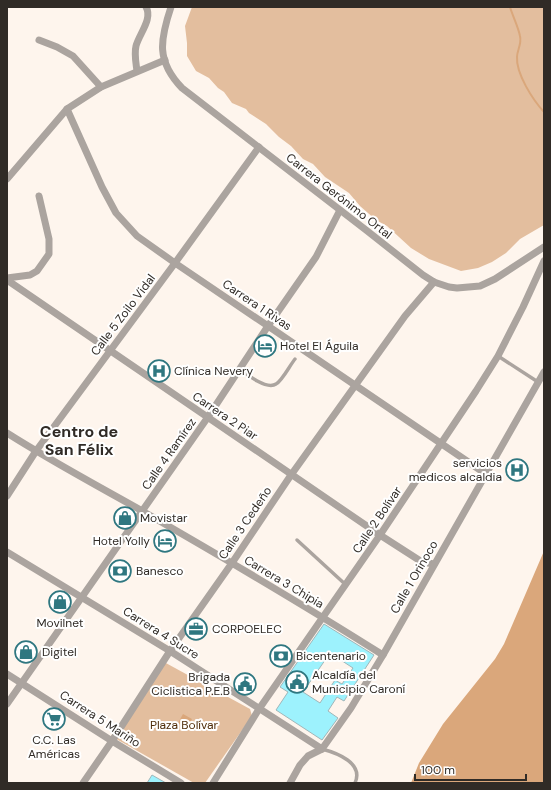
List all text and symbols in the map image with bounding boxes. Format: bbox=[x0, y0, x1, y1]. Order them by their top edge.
street label: Carrera Gerónimo Ortal bbox=[283, 150, 395, 242]
street label: Calle 5 Zoilo Vidal bbox=[87, 271, 159, 359]
street label: Carrera 1 Rivas bbox=[219, 276, 295, 334]
hotel icon: Hotel El Águila bbox=[252, 333, 278, 359]
place label: Hotel El Águila bbox=[280, 338, 359, 354]
hospital icon: Clínica Nevery bbox=[146, 358, 172, 384]
place label: Clínica Nevery bbox=[174, 363, 253, 379]
street label: Carrera 2 Piar bbox=[189, 388, 261, 444]
street label: Calle 4 Ramírez bbox=[138, 415, 200, 493]
district label: Centro de San Félix bbox=[40, 421, 118, 460]
place label: servicios medicos alcaldia bbox=[409, 455, 502, 485]
hospital icon: servicios medicos alcaldia bbox=[504, 457, 530, 483]
street label: Calle 3 Cedeño bbox=[215, 483, 275, 563]
street label: Calle 2 Bolívar bbox=[349, 483, 406, 557]
shop icon: Movistar bbox=[112, 505, 138, 531]
place label: Movistar bbox=[140, 510, 188, 526]
hotel icon: Hotel Yolly bbox=[152, 528, 178, 554]
place label: Hotel Yolly bbox=[93, 533, 150, 549]
street label: Calle 1 Orinoco bbox=[387, 537, 441, 617]
street label: Carrera 3 Chipia bbox=[241, 552, 327, 612]
bank icon: Banesco bbox=[107, 558, 133, 584]
place label: Banesco bbox=[136, 563, 183, 579]
shop icon: Movilnet bbox=[47, 589, 73, 615]
street label: Carrera 4 Sucre bbox=[120, 603, 202, 663]
place label: Movilnet bbox=[37, 615, 84, 631]
office icon: CORPOELEC bbox=[183, 616, 209, 642]
place label: CORPOELEC bbox=[212, 621, 282, 637]
shop icon: Digitel bbox=[13, 639, 39, 665]
bank icon: Bicentenario bbox=[268, 643, 294, 669]
place label: Digitel bbox=[42, 644, 77, 660]
place label: Bicentenario bbox=[296, 648, 366, 664]
place label: Alcaldía del Municipio Caroní bbox=[312, 667, 406, 697]
place label: Brigada Ciclistica P.E.B bbox=[151, 669, 230, 699]
public building icon: Alcaldía del Municipio Caroní bbox=[284, 669, 310, 695]
public building icon: Brigada Ciclistica P.E.B bbox=[232, 671, 258, 697]
street label: Carrera 5 Mariño bbox=[57, 687, 143, 751]
supermarket icon: C.C. Las Américas bbox=[41, 706, 67, 732]
park label: Plaza Bolívar bbox=[150, 717, 219, 733]
place label: C.C. Las Américas bbox=[28, 732, 80, 762]
scale bar bbox=[415, 756, 526, 782]
text: 100 m bbox=[421, 762, 455, 778]

